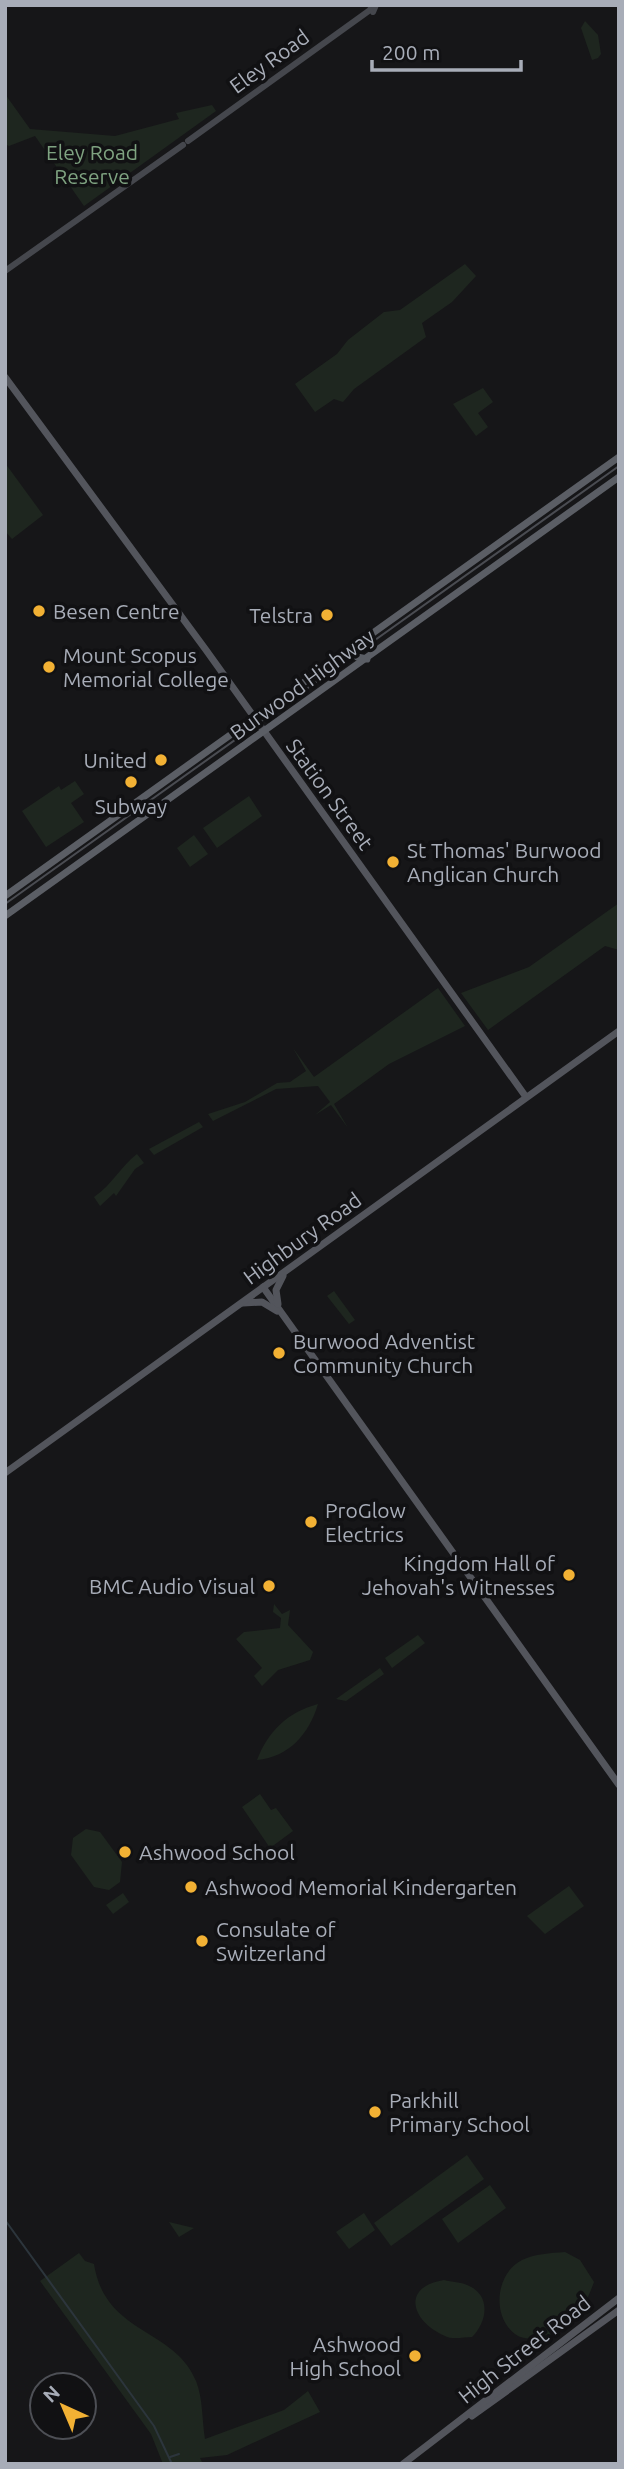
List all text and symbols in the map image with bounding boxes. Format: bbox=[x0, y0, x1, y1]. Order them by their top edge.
street label: Eley Road bbox=[225, 24, 313, 98]
scale bar bbox=[372, 28, 521, 72]
text: 200 m bbox=[382, 40, 440, 64]
park label: Eley Road Reserve bbox=[46, 140, 138, 188]
place label: Besen Centre bbox=[53, 599, 180, 623]
marker: Besen Centre bbox=[31, 603, 47, 619]
place label: Telstra bbox=[249, 603, 313, 627]
marker: Telstra bbox=[319, 607, 335, 623]
street label: Burwood Highway bbox=[225, 624, 379, 744]
place label: Mount Scopus Memorial College bbox=[63, 643, 229, 691]
marker: Mount Scopus Memorial College bbox=[41, 659, 57, 675]
street label: Station Street bbox=[282, 734, 378, 854]
place label: United bbox=[83, 748, 147, 772]
marker: United bbox=[153, 752, 169, 768]
marker: Subway bbox=[123, 774, 139, 790]
place label: Subway bbox=[95, 794, 167, 818]
place label: St Thomas' Burwood Anglican Church bbox=[407, 838, 602, 886]
marker: St Thomas' Burwood Anglican Church bbox=[385, 854, 401, 870]
street label: Highbury Road bbox=[238, 1187, 366, 1289]
place label: Burwood Adventist Community Church bbox=[293, 1329, 475, 1377]
marker: Burwood Adventist Community Church bbox=[271, 1345, 287, 1361]
place label: ProGlow Electrics bbox=[325, 1498, 406, 1546]
marker: ProGlow Electrics bbox=[303, 1514, 319, 1530]
place label: Kingdom Hall of Jehovah's Witnesses bbox=[362, 1551, 556, 1599]
marker: Kingdom Hall of Jehovah's Witnesses bbox=[561, 1567, 577, 1583]
place label: BMC Audio Visual bbox=[89, 1574, 255, 1598]
marker: BMC Audio Visual bbox=[261, 1578, 277, 1594]
place label: Ashwood School bbox=[139, 1840, 295, 1864]
marker: Ashwood School bbox=[117, 1844, 133, 1860]
place label: Ashwood Memorial Kindergarten bbox=[205, 1875, 517, 1899]
marker: Ashwood Memorial Kindergarten bbox=[183, 1879, 199, 1895]
place label: Consulate of Switzerland bbox=[216, 1917, 336, 1965]
marker: Consulate of Switzerland bbox=[194, 1933, 210, 1949]
place label: Parkhill Primary School bbox=[389, 2088, 530, 2136]
marker: Parkhill Primary School bbox=[367, 2104, 383, 2120]
street label: High Street Road bbox=[453, 2290, 595, 2408]
place label: Ashwood High School bbox=[290, 2332, 401, 2380]
marker: Ashwood High School bbox=[407, 2348, 423, 2364]
north arrow bbox=[28, 2371, 98, 2441]
text: N bbox=[38, 2381, 64, 2407]

